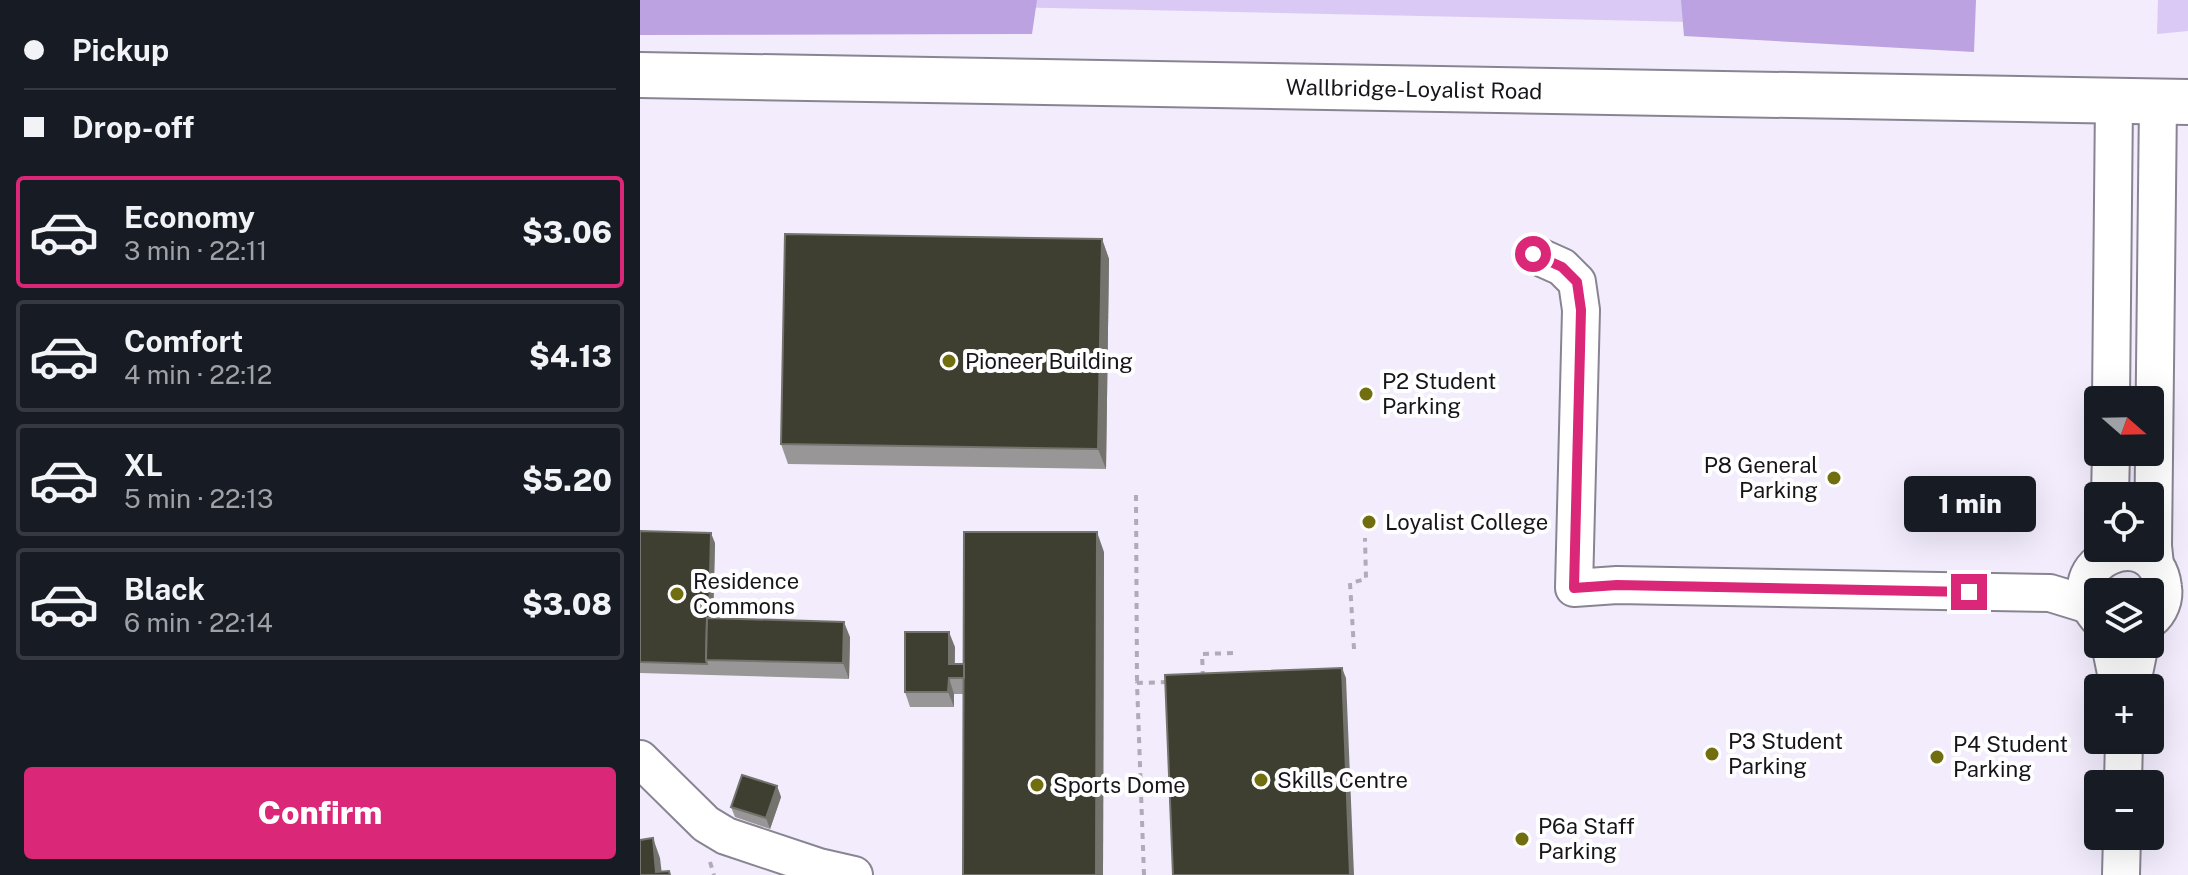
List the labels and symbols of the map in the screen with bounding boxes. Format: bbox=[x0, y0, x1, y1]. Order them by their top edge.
street label: Wallbridge-Loyalist Road bbox=[1285, 74, 1543, 104]
route start bbox=[1515, 236, 1551, 272]
place label: Pioneer Building bbox=[965, 348, 1133, 374]
marker: Pioneer Building bbox=[940, 352, 958, 370]
place label: P2 Student Parking bbox=[1382, 368, 1496, 419]
marker: P2 Student Parking bbox=[1357, 385, 1375, 403]
north arrow bbox=[2084, 386, 2164, 466]
place label: P8 General Parking bbox=[1704, 452, 1818, 503]
marker: P8 General Parking bbox=[1825, 469, 1843, 487]
callout: 1 min bbox=[1903, 476, 2035, 532]
place label: Loyalist College bbox=[1385, 509, 1548, 535]
marker: Loyalist College bbox=[1360, 513, 1378, 531]
place label: Residence Commons bbox=[693, 568, 799, 619]
route end bbox=[1951, 574, 1987, 610]
marker: Residence Commons bbox=[668, 585, 686, 603]
place label: P3 Student Parking bbox=[1728, 728, 1843, 779]
place label: P4 Student Parking bbox=[1953, 731, 2068, 782]
marker: P3 Student Parking bbox=[1703, 745, 1721, 763]
marker: P4 Student Parking bbox=[1928, 748, 1946, 766]
place label: Skills Centre bbox=[1277, 767, 1408, 793]
marker: Skills Centre bbox=[1252, 771, 1270, 789]
place label: Sports Dome bbox=[1053, 772, 1186, 798]
marker: Sports Dome bbox=[1028, 776, 1046, 794]
place label: P6a Staff Parking bbox=[1538, 813, 1635, 864]
marker: P6a Staff Parking bbox=[1513, 830, 1531, 848]

